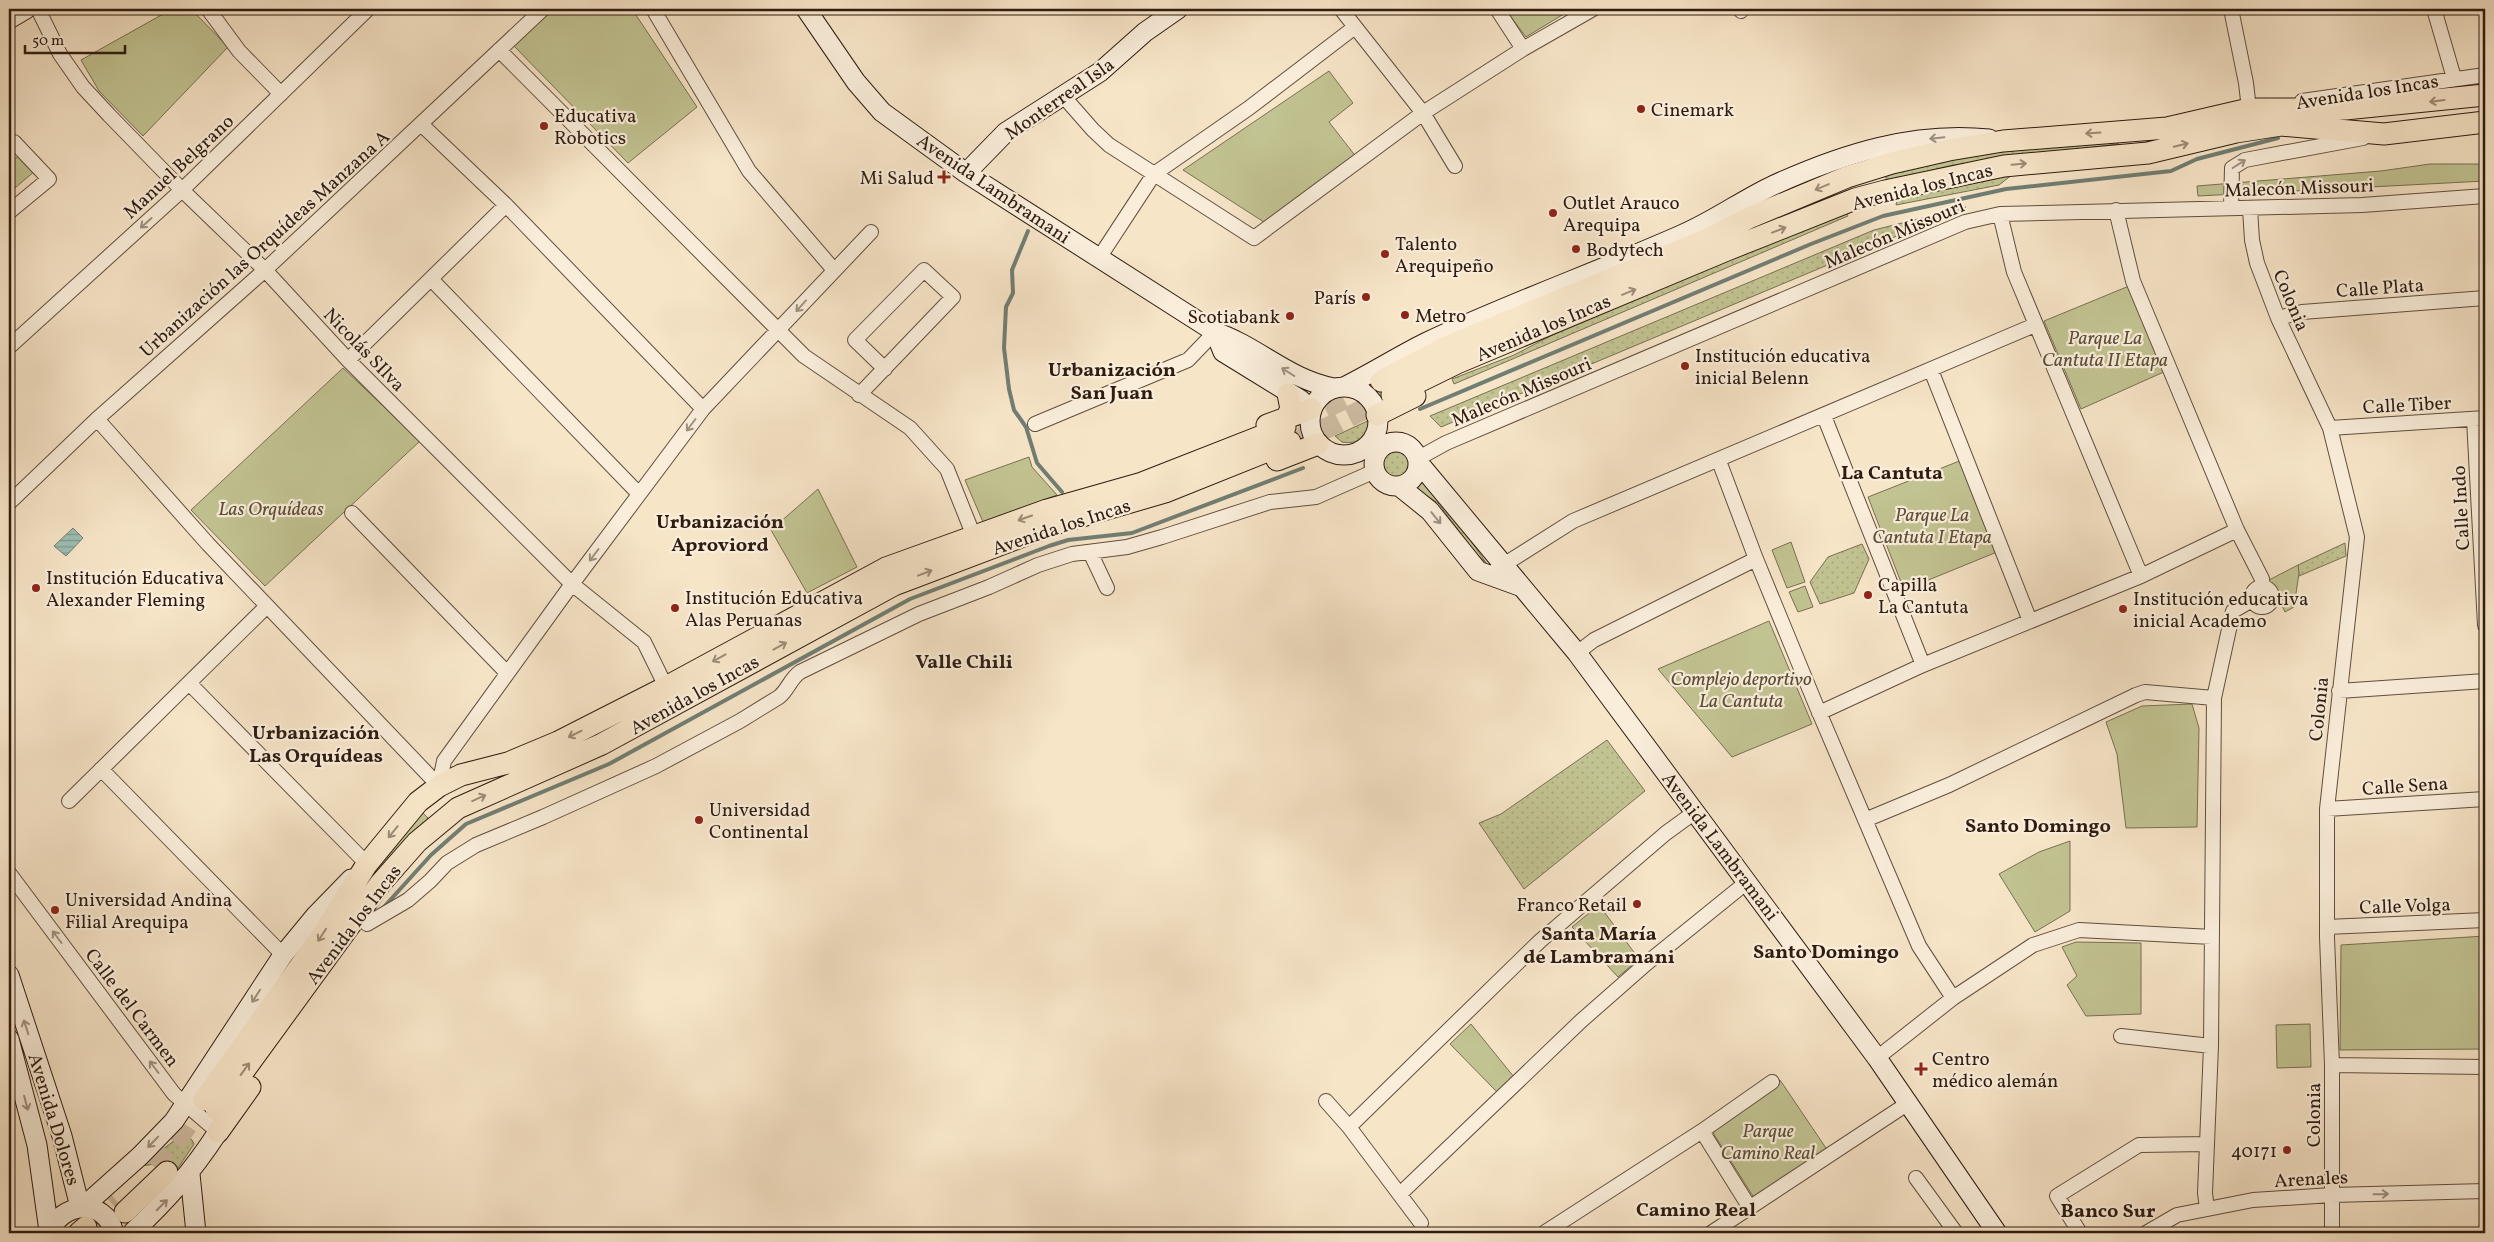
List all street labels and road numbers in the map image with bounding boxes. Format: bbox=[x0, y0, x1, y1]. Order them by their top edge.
street label: Monterreal Isla bbox=[1000, 52, 1120, 147]
street label: Avenida los Incas bbox=[2294, 69, 2440, 117]
street label: Manuel Belgrano bbox=[118, 109, 240, 226]
street label: Urbanización las Orquídeas Manzana A bbox=[135, 125, 396, 364]
street label: Avenida Lambramani bbox=[911, 128, 1075, 251]
street label: Avenida los Incas bbox=[1849, 158, 1995, 218]
street label: Malecón Missouri bbox=[2224, 173, 2375, 205]
street label: Malecón Missouri bbox=[1821, 194, 1969, 276]
street label: Colonia bbox=[2266, 266, 2315, 336]
street label: Calle Plata bbox=[2335, 273, 2425, 305]
street label: Avenida los Incas bbox=[1472, 289, 1615, 369]
street label: Nicolás SIlva bbox=[317, 303, 410, 398]
street label: Malecón Missouri bbox=[1448, 352, 1596, 434]
street label: Calle Tiber bbox=[2362, 391, 2452, 421]
street label: Calle Indo bbox=[2447, 465, 2477, 551]
street label: Avenida los Incas bbox=[989, 493, 1134, 563]
street label: Avenida los Incas bbox=[626, 649, 764, 742]
street label: Colonia bbox=[2304, 676, 2336, 743]
street label: Avenida Lambramani bbox=[1655, 767, 1784, 927]
street label: Calle Sena bbox=[2361, 771, 2449, 803]
street label: Avenida los Incas bbox=[301, 860, 408, 991]
street label: Calle Volga bbox=[2359, 892, 2451, 922]
street label: Calle del Carmen bbox=[78, 944, 185, 1073]
street label: Avenida Dolores bbox=[21, 1050, 86, 1189]
street label: Colonia bbox=[2302, 1083, 2328, 1147]
street label: Arenales bbox=[2273, 1165, 2349, 1195]

